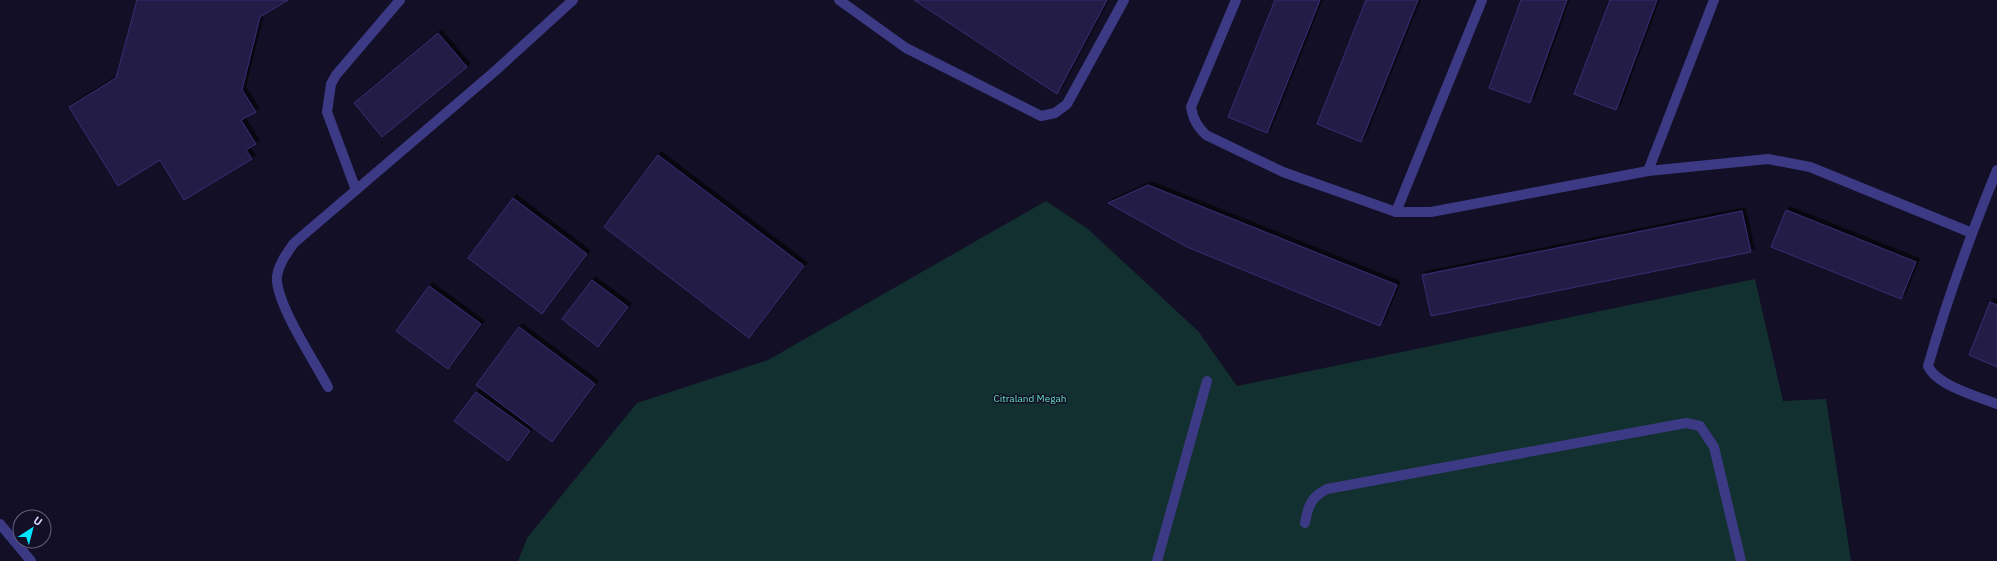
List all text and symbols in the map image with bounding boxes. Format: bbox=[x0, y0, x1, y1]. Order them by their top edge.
park label: Citraland Megah bbox=[994, 392, 1066, 405]
north arrow bbox=[12, 509, 52, 549]
text: U bbox=[31, 513, 45, 529]

